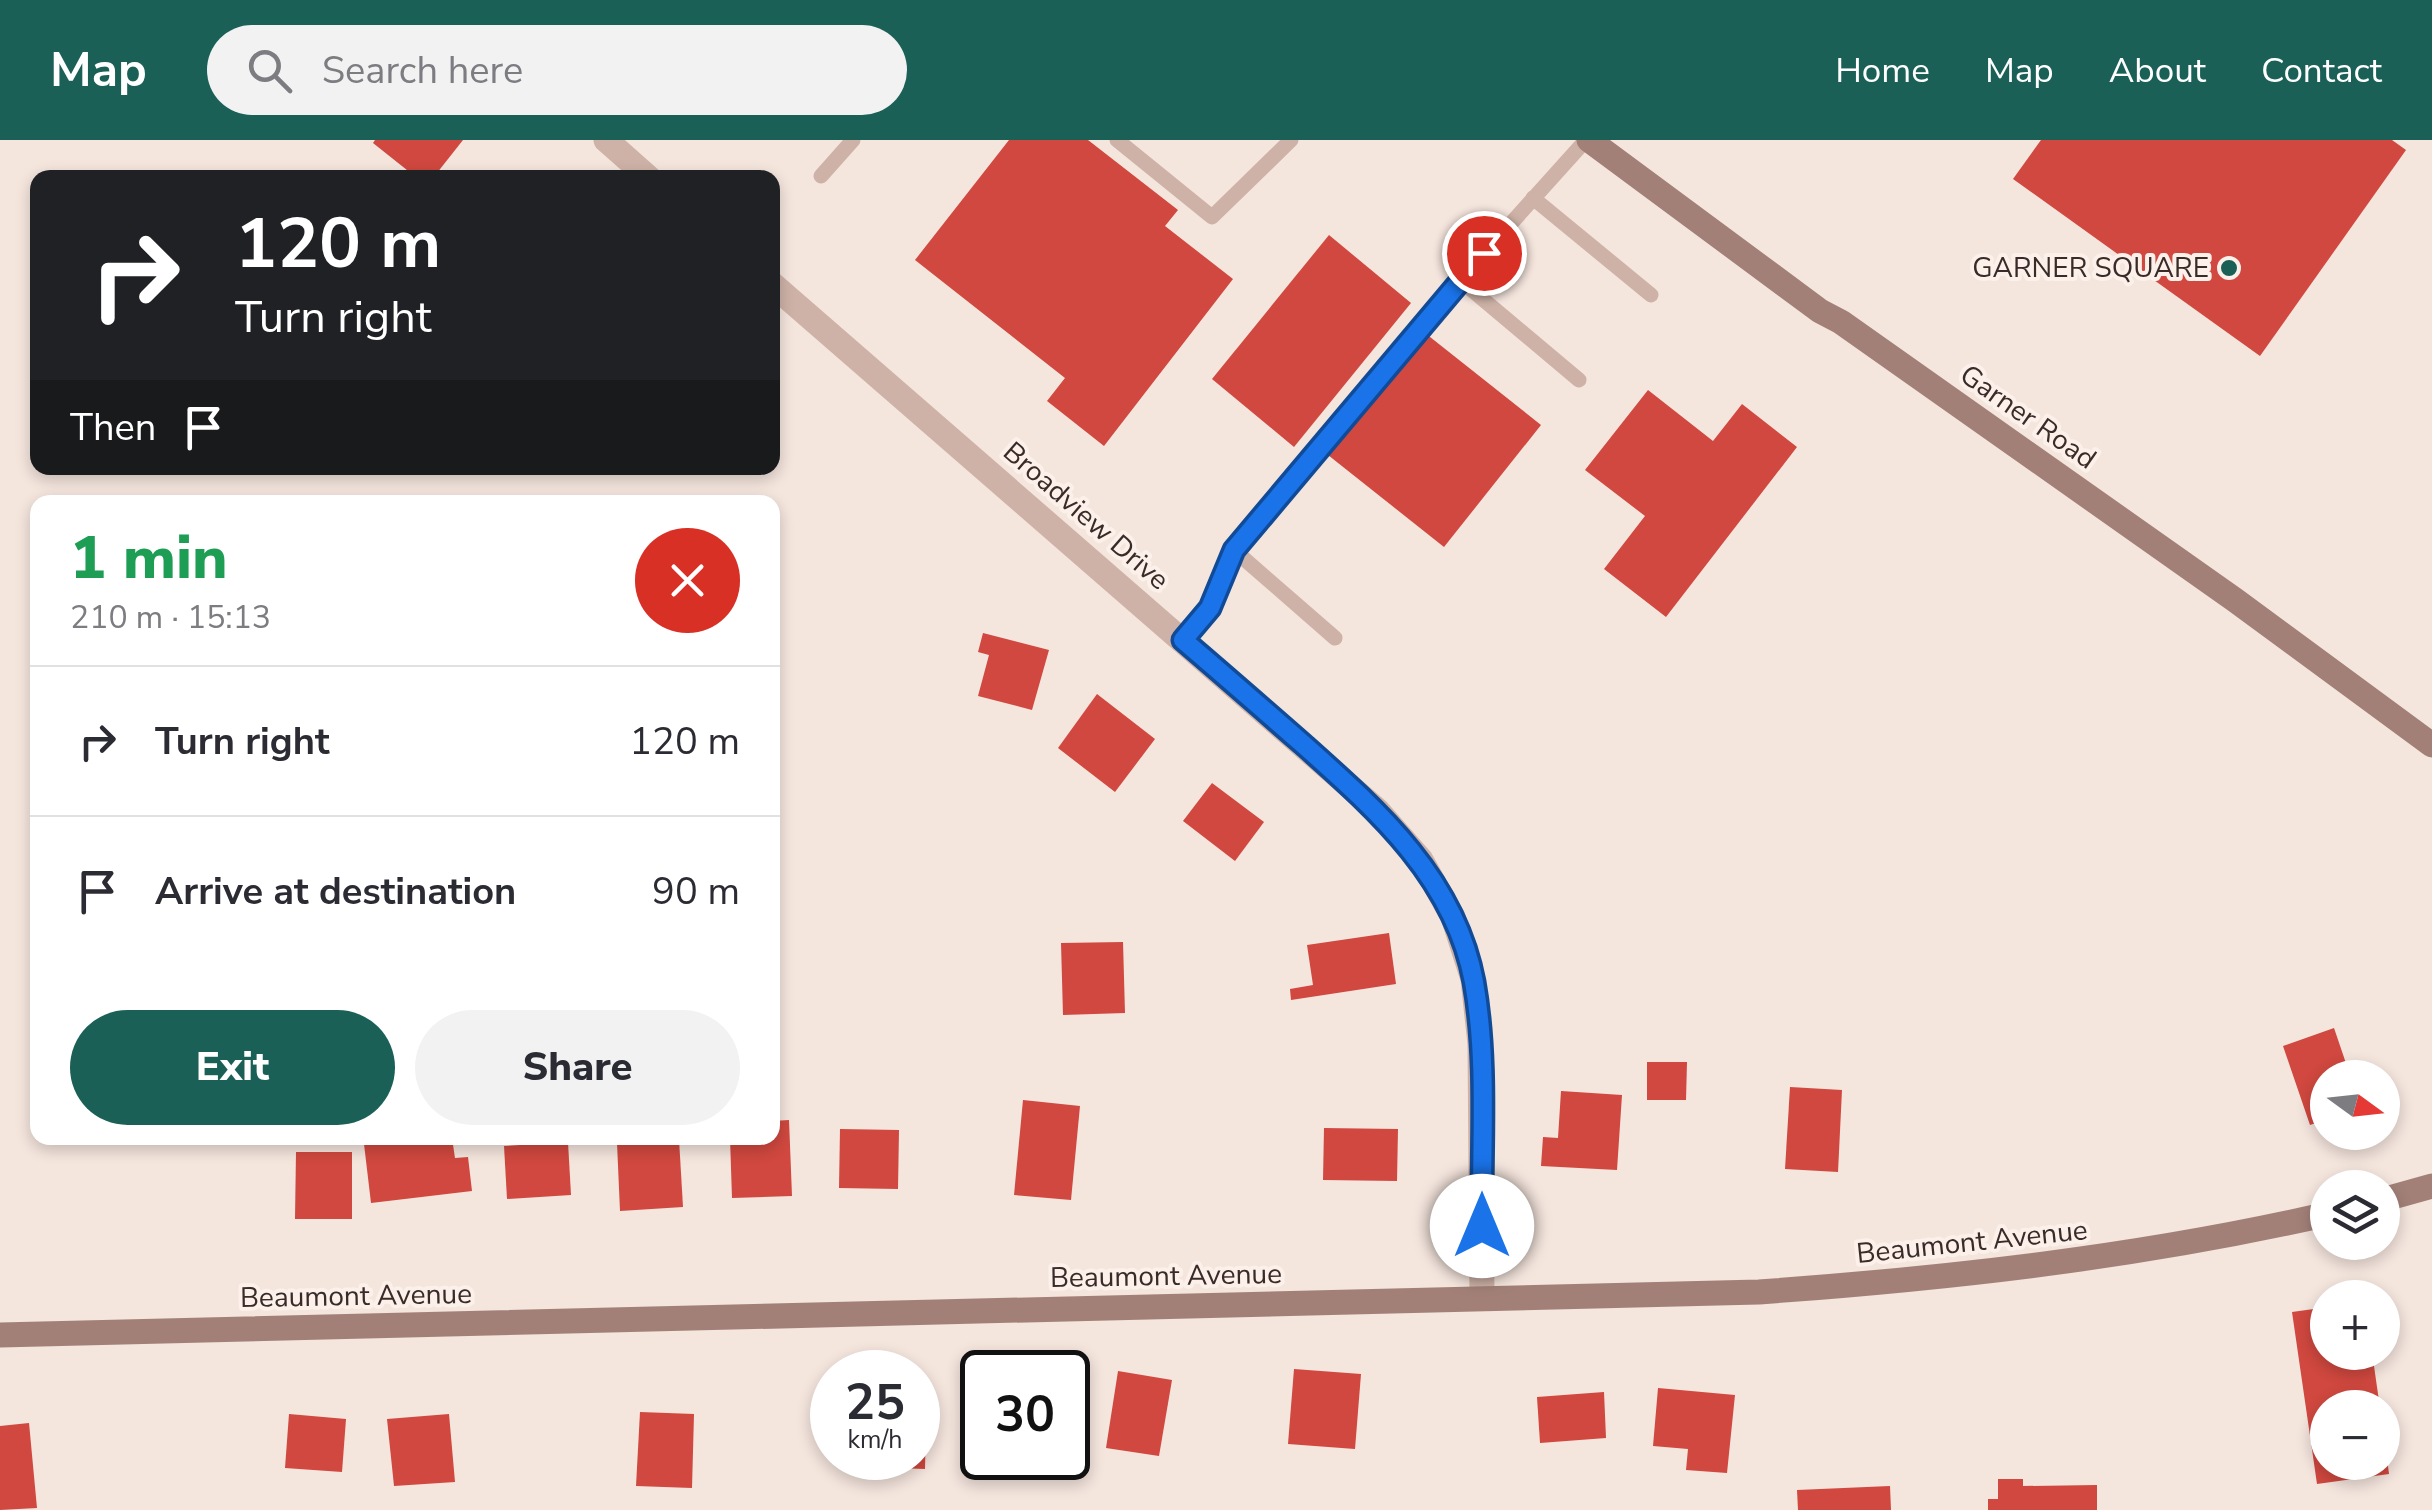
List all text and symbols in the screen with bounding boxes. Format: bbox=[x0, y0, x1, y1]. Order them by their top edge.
search box bbox=[207, 25, 907, 115]
text: Map bbox=[50, 37, 147, 103]
icon: search bbox=[242, 43, 297, 98]
text: Search here bbox=[322, 45, 523, 96]
text: Home bbox=[1835, 47, 1930, 94]
text: Map bbox=[1985, 47, 2054, 94]
text: About bbox=[2109, 47, 2206, 94]
text: Contact bbox=[2261, 47, 2382, 94]
text: 120 m bbox=[235, 196, 441, 292]
icon: right bbox=[70, 210, 200, 340]
pin bbox=[1442, 211, 1527, 296]
icon: arrive bbox=[1457, 226, 1512, 281]
place label: GARNER SQUARE bbox=[1972, 249, 2209, 287]
marker: GARNER SQUARE bbox=[2218, 257, 2240, 279]
text: Turn right bbox=[235, 287, 432, 348]
street label: Garner Road bbox=[1952, 356, 2104, 478]
icon: arrive bbox=[176, 400, 231, 455]
text: Then bbox=[70, 402, 156, 453]
street label: Broadview Drive bbox=[995, 433, 1177, 599]
text: 1 min bbox=[70, 517, 228, 599]
button: close bbox=[635, 528, 740, 633]
text: 210 m · 15:13 bbox=[70, 596, 271, 639]
icon: right bbox=[70, 714, 125, 769]
text: Turn right bbox=[155, 716, 330, 767]
text: 120 m bbox=[629, 716, 740, 767]
icon: arrive bbox=[70, 864, 125, 919]
text: Arrive at destination bbox=[155, 866, 516, 917]
text: 90 m bbox=[652, 866, 740, 917]
button: Exit bbox=[70, 1010, 395, 1125]
button: Share bbox=[415, 1010, 740, 1125]
north arrow bbox=[2310, 1060, 2400, 1150]
map controls bbox=[2310, 1060, 2400, 1480]
button: layers bbox=[2310, 1170, 2400, 1260]
position arrow bbox=[1430, 1174, 1534, 1278]
street label: Beaumont Avenue bbox=[1855, 1211, 2089, 1273]
street label: Beaumont Avenue bbox=[1050, 1255, 1282, 1297]
street label: Beaumont Avenue bbox=[240, 1275, 472, 1317]
button: + bbox=[2310, 1280, 2400, 1370]
speed limit sign: 30 bbox=[960, 1350, 1090, 1480]
text: 25 bbox=[845, 1368, 905, 1437]
button: − bbox=[2310, 1390, 2400, 1480]
text: km/h bbox=[847, 1423, 903, 1457]

